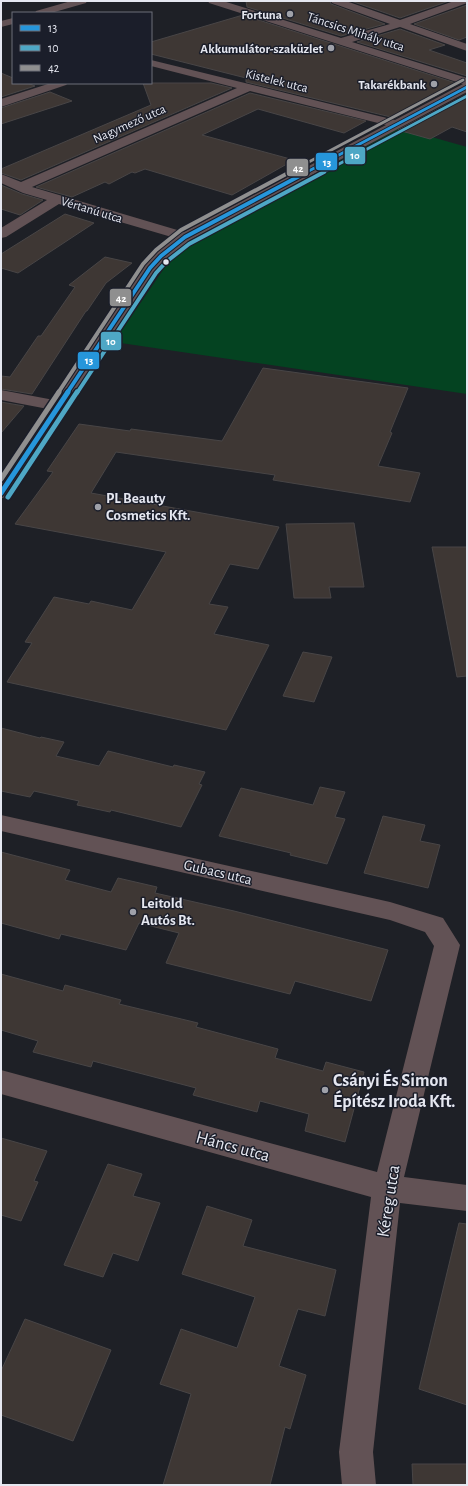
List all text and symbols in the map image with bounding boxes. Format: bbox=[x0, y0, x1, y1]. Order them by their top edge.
place label: Fortuna bbox=[241, 9, 282, 22]
marker: Fortuna bbox=[285, 9, 295, 19]
street label: Táncsics Mihály utca bbox=[305, 11, 406, 54]
legend bbox=[12, 12, 152, 84]
text: 13 bbox=[48, 22, 57, 34]
text: 10 bbox=[48, 42, 58, 54]
place label: Akkumulátor-szaküzlet bbox=[200, 43, 324, 56]
marker: Akkumulátor-szaküzlet bbox=[326, 43, 336, 53]
text: 42 bbox=[48, 62, 60, 74]
street label: Kistelek utca bbox=[244, 67, 309, 95]
place label: Takarékbank bbox=[358, 79, 427, 92]
marker: Takarékbank bbox=[429, 79, 439, 89]
street label: Nagymező utca bbox=[91, 103, 168, 146]
line badge: 10 bbox=[344, 146, 366, 165]
text: 10 bbox=[350, 150, 360, 161]
line badge: 13 bbox=[315, 152, 338, 171]
text: 13 bbox=[323, 157, 332, 168]
line badge: 42 bbox=[286, 158, 309, 177]
text: 42 bbox=[293, 163, 303, 174]
street label: Vértanú utca bbox=[59, 195, 124, 226]
unlabelled marker bbox=[161, 257, 171, 267]
line badge: 42 bbox=[109, 288, 132, 307]
text: 42 bbox=[116, 293, 126, 304]
line badge: 10 bbox=[100, 331, 122, 351]
text: 10 bbox=[106, 336, 116, 347]
line badge: 13 bbox=[77, 351, 100, 370]
text: 13 bbox=[85, 355, 94, 366]
place label: PL Beauty Cosmetics Kft. bbox=[106, 491, 191, 523]
marker: PL Beauty Cosmetics Kft. bbox=[93, 502, 103, 512]
street label: Gubacs utca bbox=[182, 857, 254, 888]
place label: Leitold Autós Bt. bbox=[141, 896, 195, 928]
marker: Leitold Autós Bt. bbox=[128, 907, 138, 917]
place label: Csányi És Simon Építész Iroda Kft. bbox=[333, 1069, 455, 1111]
marker: Csányi És Simon Építész Iroda Kft. bbox=[320, 1085, 330, 1095]
street label: Háncs utca bbox=[194, 1128, 272, 1165]
street label: Kéreg utca bbox=[374, 1164, 404, 1239]

